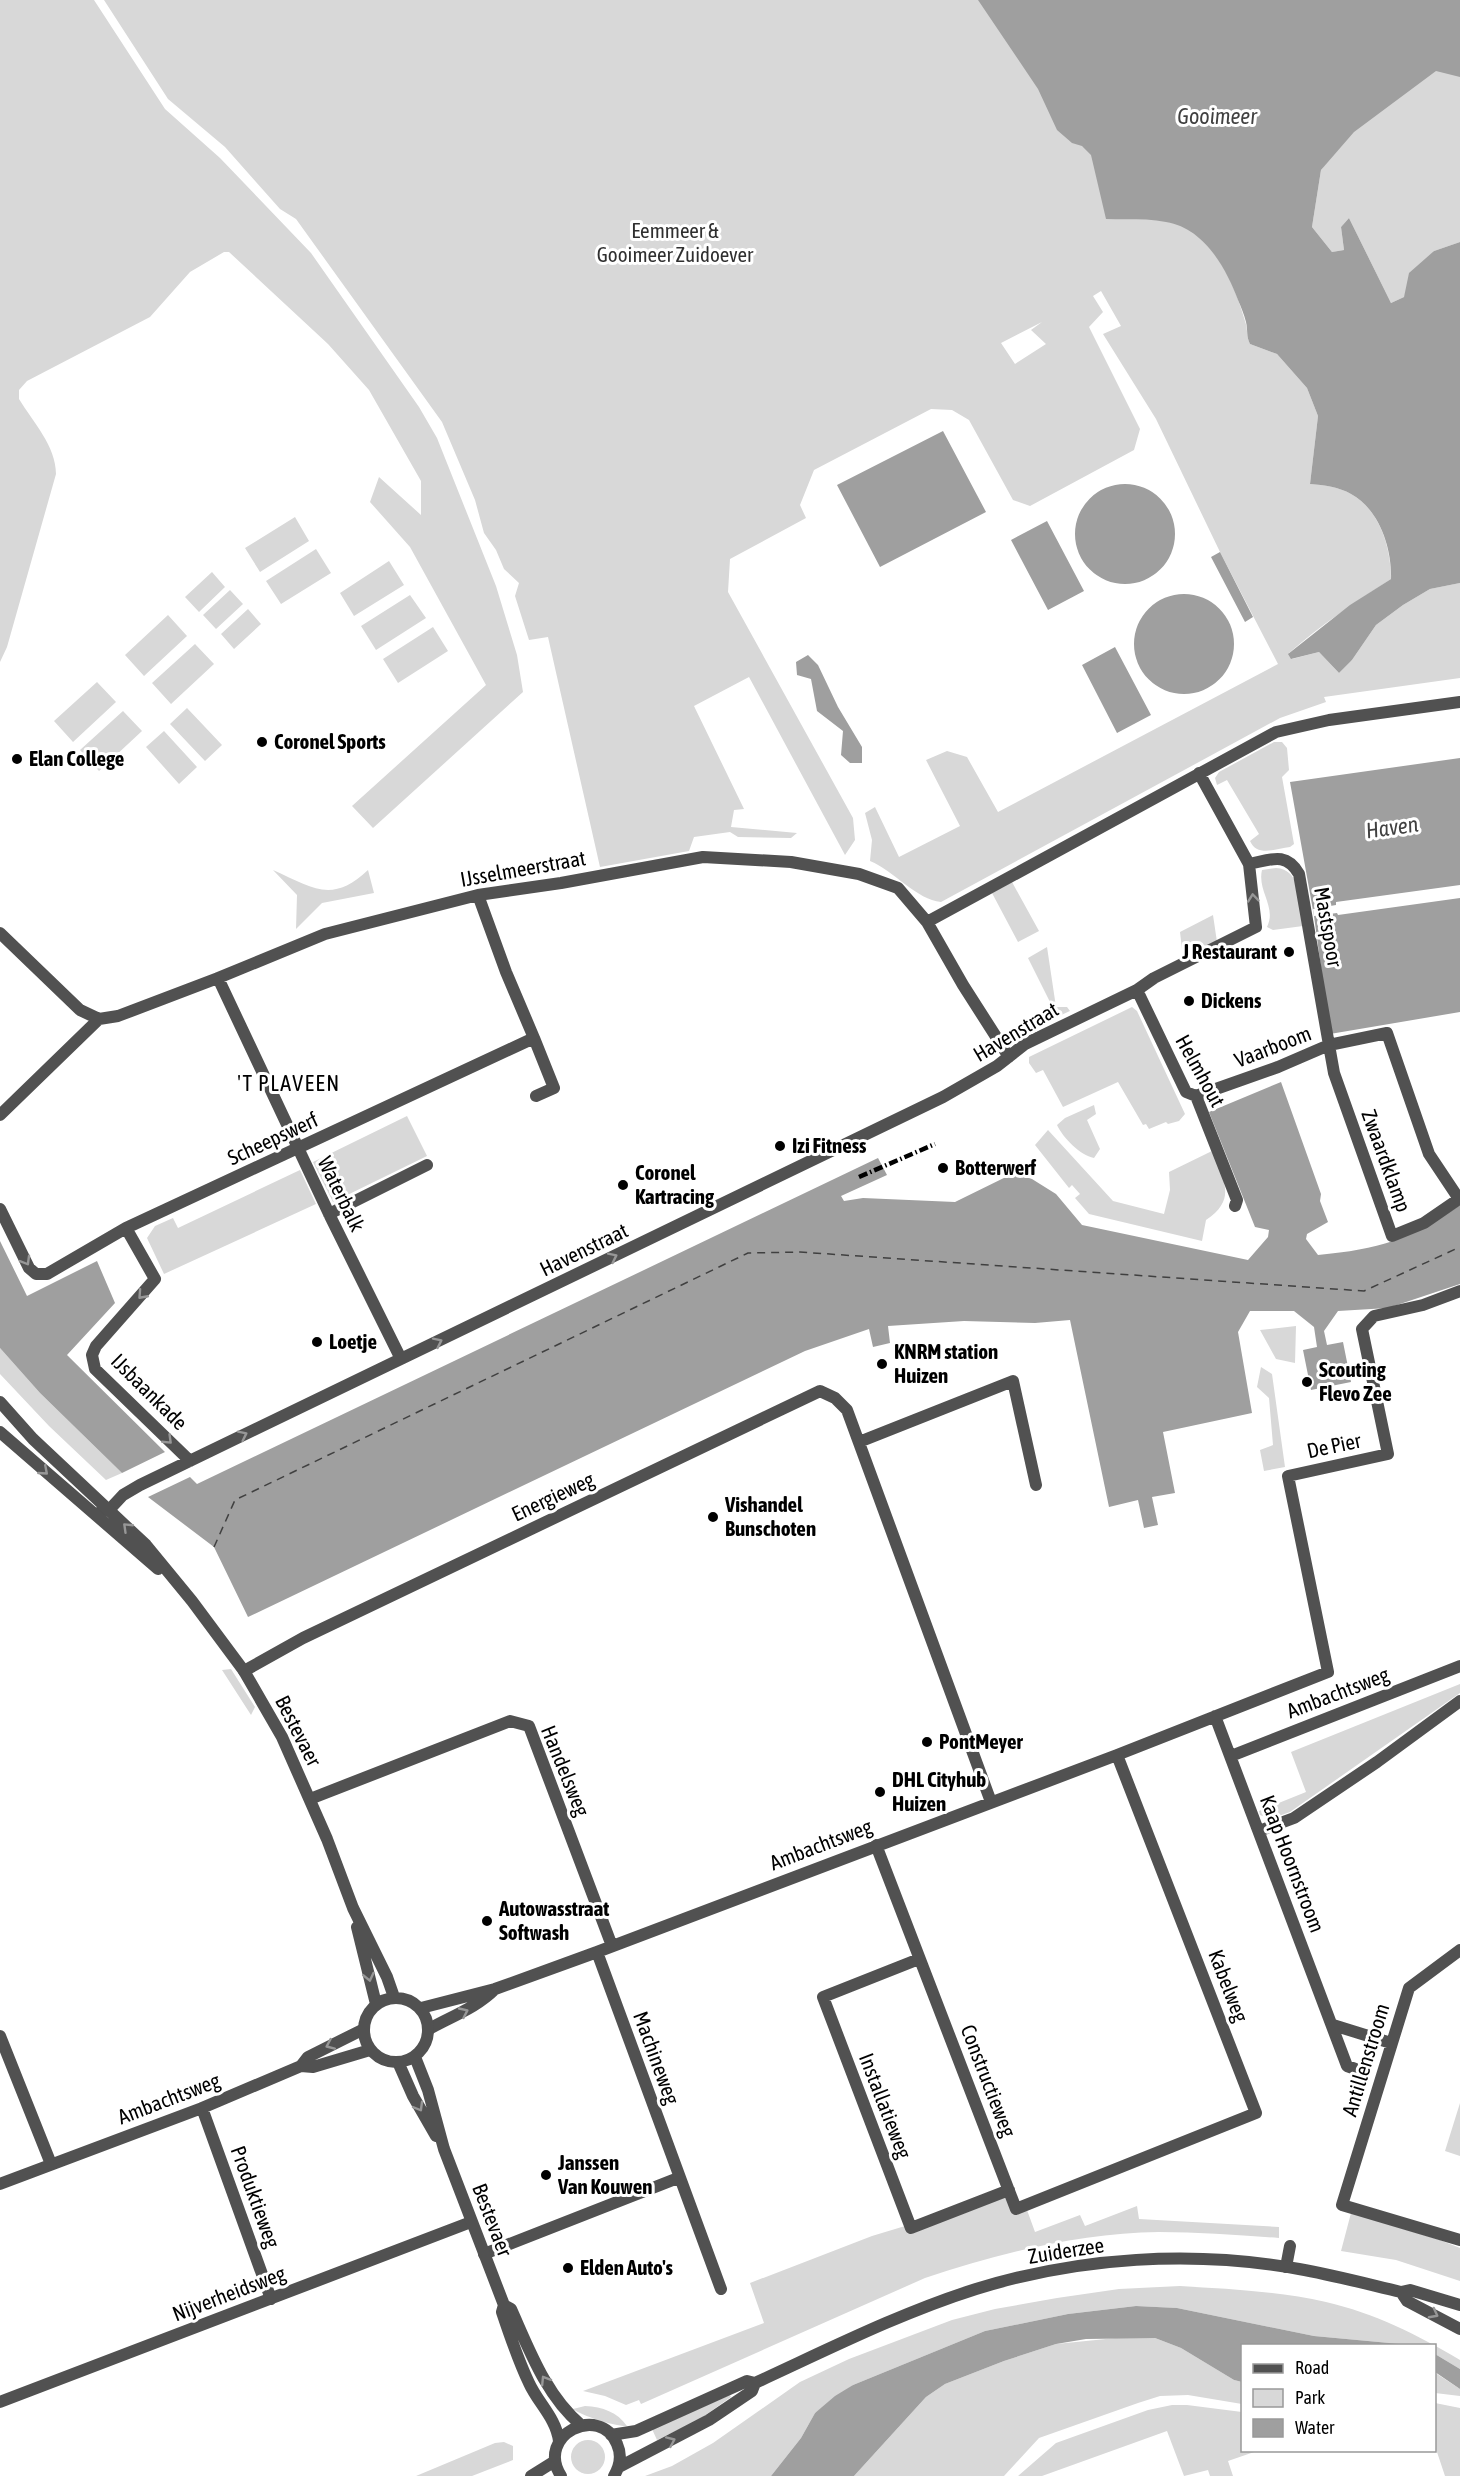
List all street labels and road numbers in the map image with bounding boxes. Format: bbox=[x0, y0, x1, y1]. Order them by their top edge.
street label: IJsselmeerstraat bbox=[458, 845, 587, 891]
street label: Mastspoor bbox=[1310, 885, 1348, 969]
street label: Havenstraat bbox=[969, 996, 1062, 1066]
street label: Vaarboom bbox=[1231, 1020, 1314, 1072]
street label: Helmhout bbox=[1171, 1030, 1230, 1111]
street label: Zwaardklamp bbox=[1357, 1106, 1417, 1215]
street label: Scheepswerf bbox=[224, 1107, 322, 1169]
street label: Waterbalk bbox=[313, 1152, 370, 1235]
street label: Havenstraat bbox=[536, 1218, 631, 1281]
street label: IJsbaankade bbox=[107, 1348, 193, 1434]
street label: De Pier bbox=[1305, 1427, 1364, 1462]
street label: Energieweg bbox=[507, 1467, 598, 1526]
street label: Ambachtsweg bbox=[1283, 1662, 1392, 1723]
street label: Bestevaer bbox=[271, 1691, 327, 1771]
street label: Handelsweg bbox=[537, 1722, 595, 1819]
street label: Kaap Hoornstroom bbox=[1256, 1792, 1330, 1936]
street label: Ambachtsweg bbox=[766, 1814, 875, 1875]
street label: Kabelweg bbox=[1204, 1946, 1254, 2025]
street label: Antillenstroom bbox=[1337, 2000, 1394, 2119]
street label: Machineweg bbox=[629, 2008, 685, 2107]
street label: Constructieweg bbox=[957, 2021, 1021, 2140]
street label: Installatieweg bbox=[855, 2050, 917, 2162]
street label: Ambachtsweg bbox=[114, 2068, 223, 2129]
street label: Produktieweg bbox=[226, 2142, 285, 2251]
street label: Bestevaer bbox=[468, 2180, 518, 2260]
street label: Zuiderzee bbox=[1026, 2232, 1105, 2268]
street label: Nijverheidsweg bbox=[169, 2261, 289, 2326]

